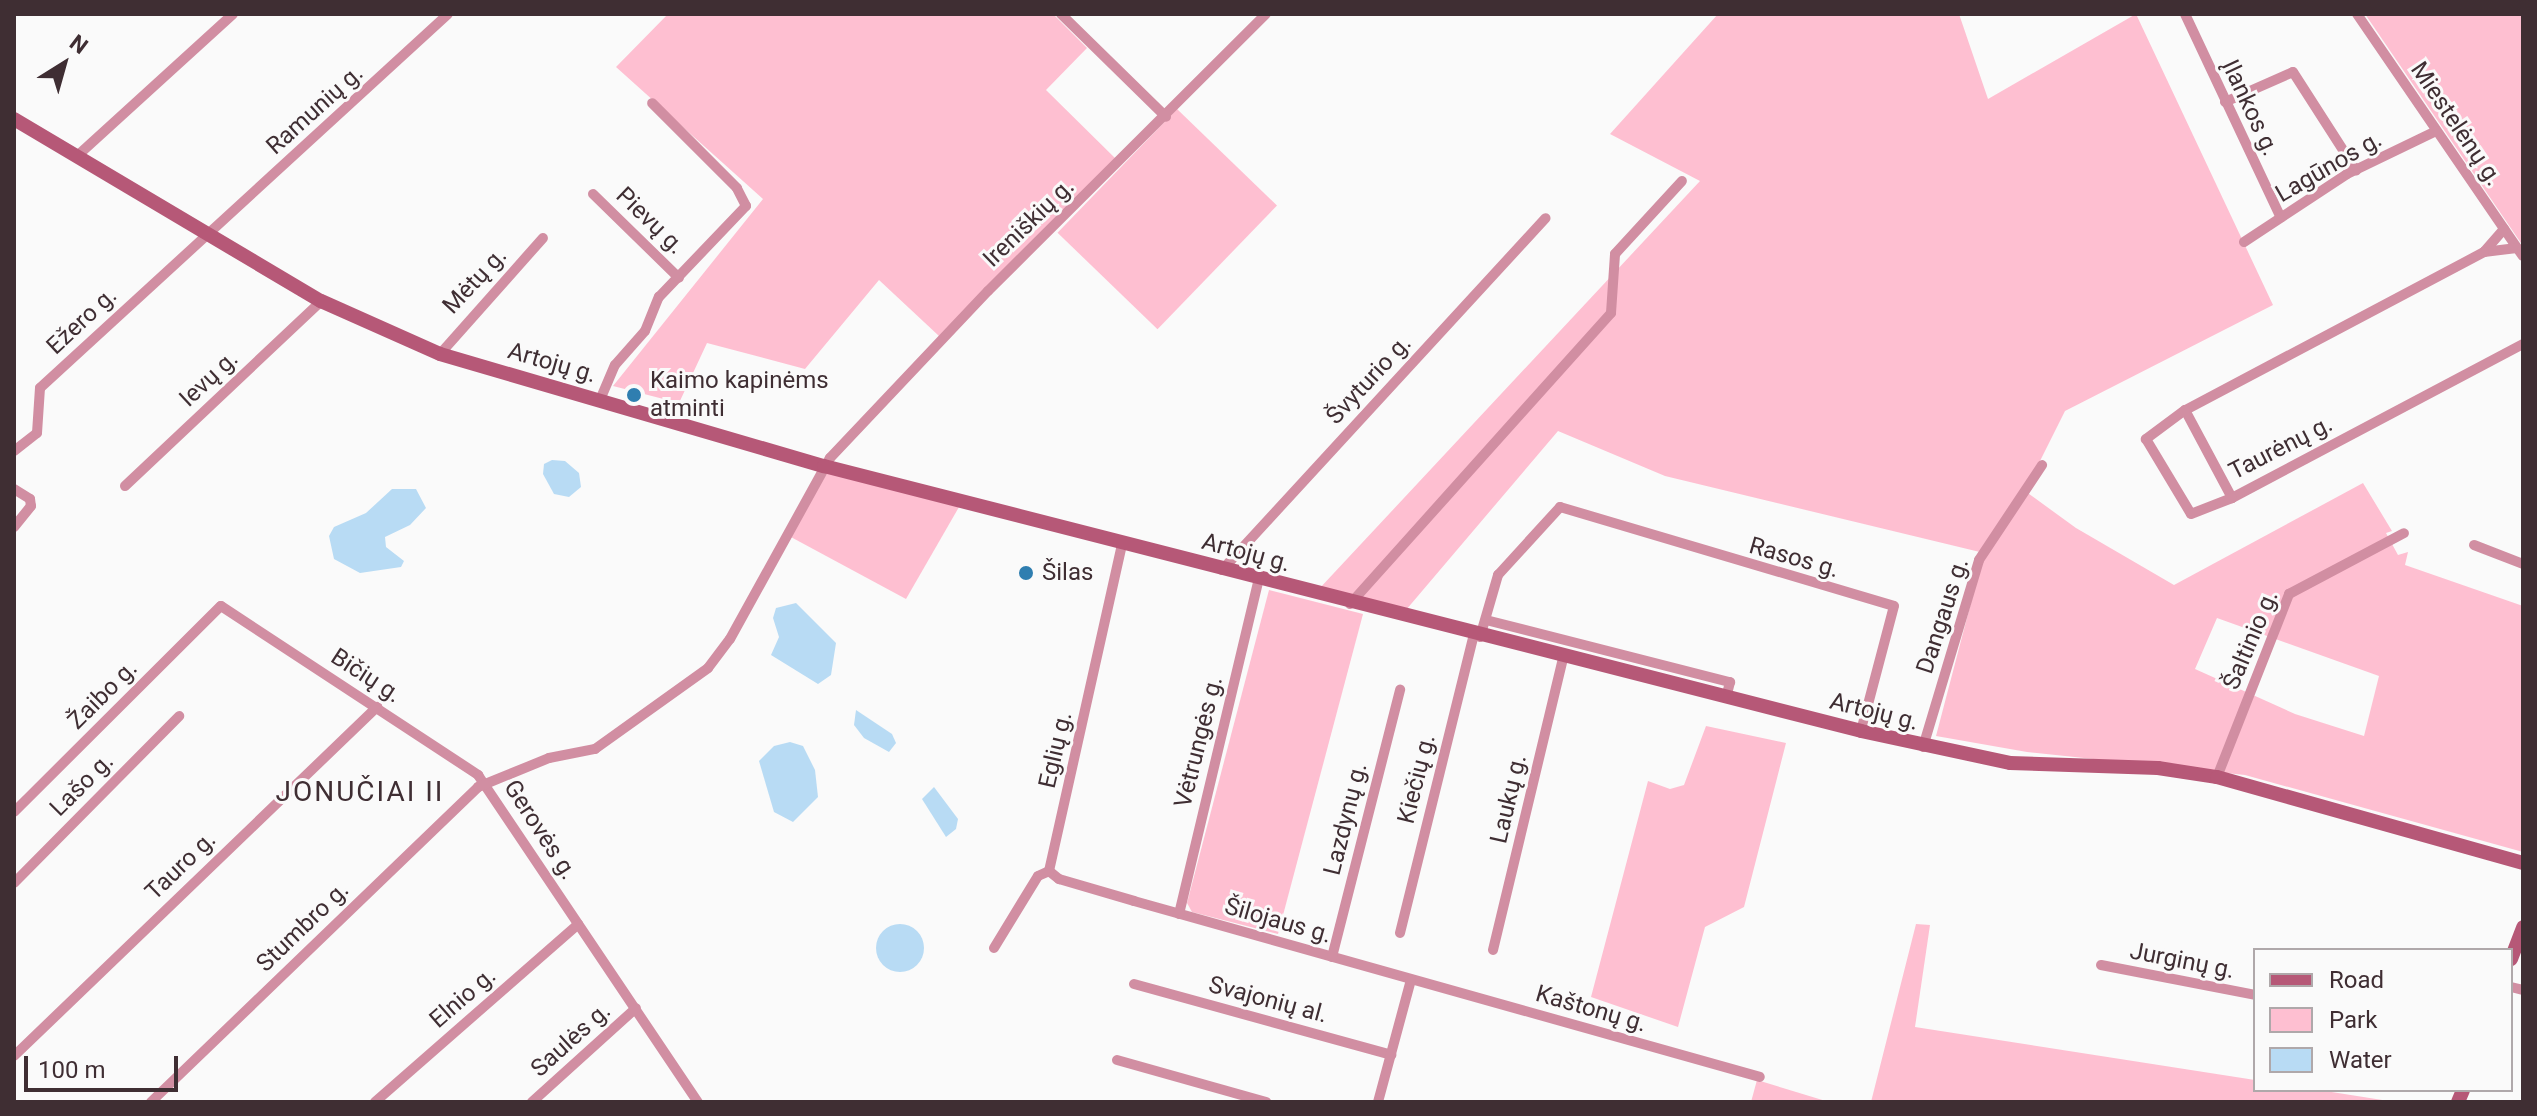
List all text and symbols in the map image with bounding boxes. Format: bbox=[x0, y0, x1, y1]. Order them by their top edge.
north arrow bbox=[24, 24, 104, 104]
text: N bbox=[65, 30, 92, 59]
street label: Įlankos g. bbox=[2215, 55, 2285, 161]
street label: Miestelėnų g. bbox=[2404, 57, 2508, 191]
street label: Ramunių g. bbox=[261, 59, 369, 161]
street label: Lagūnos g. bbox=[2271, 125, 2387, 209]
street label: Ireniškių g. bbox=[977, 172, 1081, 274]
street label: Pievų g. bbox=[610, 181, 690, 261]
street label: Mėtų g. bbox=[437, 242, 513, 320]
street label: Ežero g. bbox=[41, 281, 123, 361]
street label: Švyturio g. bbox=[1320, 329, 1418, 431]
street label: Artojų g. bbox=[505, 337, 599, 389]
street label: Ievų g. bbox=[174, 345, 244, 413]
place label: Kaimo kapinėms atminti bbox=[650, 367, 829, 423]
marker: Kaimo kapinėms atminti bbox=[625, 386, 643, 404]
street label: Taurėnų g. bbox=[2224, 410, 2338, 486]
street label: Artojų g. bbox=[1199, 527, 1293, 579]
street label: Rasos g. bbox=[1746, 531, 1842, 585]
street label: Dangaus g. bbox=[1911, 555, 1975, 677]
place label: Šilas bbox=[1042, 559, 1093, 587]
marker: Šilas bbox=[1017, 564, 1035, 582]
street label: Šaltinio g. bbox=[2217, 586, 2285, 694]
street label: Bičių g. bbox=[325, 643, 407, 709]
street label: Žaibo g. bbox=[62, 654, 144, 736]
street label: Vėtrungės g. bbox=[1169, 673, 1229, 811]
street label: Artojų g. bbox=[1827, 687, 1921, 737]
street label: Eglių g. bbox=[1033, 709, 1079, 791]
street label: Kiečių g. bbox=[1392, 731, 1442, 827]
street label: Lašo g. bbox=[44, 747, 120, 823]
street label: Laukų g. bbox=[1485, 752, 1533, 846]
street label: Lazdynų g. bbox=[1318, 760, 1374, 878]
district label: JONUČIAI II bbox=[276, 775, 444, 809]
street label: Gerovės g. bbox=[497, 775, 583, 885]
street label: Tauro g. bbox=[140, 826, 222, 906]
street label: Stumbro g. bbox=[251, 876, 355, 978]
street label: Šilojaus g. bbox=[1221, 892, 1335, 950]
street label: Jurginų g. bbox=[2127, 937, 2237, 985]
legend bbox=[2253, 948, 2513, 1092]
street label: Elnio g. bbox=[424, 962, 502, 1034]
text: Road bbox=[2329, 966, 2384, 994]
street label: Svajonių al. bbox=[1206, 970, 1330, 1030]
street label: Kaštonų g. bbox=[1532, 979, 1650, 1039]
street label: Saulės g. bbox=[525, 997, 617, 1083]
text: Park bbox=[2329, 1006, 2377, 1034]
scale bar bbox=[28, 1040, 182, 1090]
text: Water bbox=[2329, 1046, 2392, 1074]
text: 100 m bbox=[38, 1056, 105, 1084]

